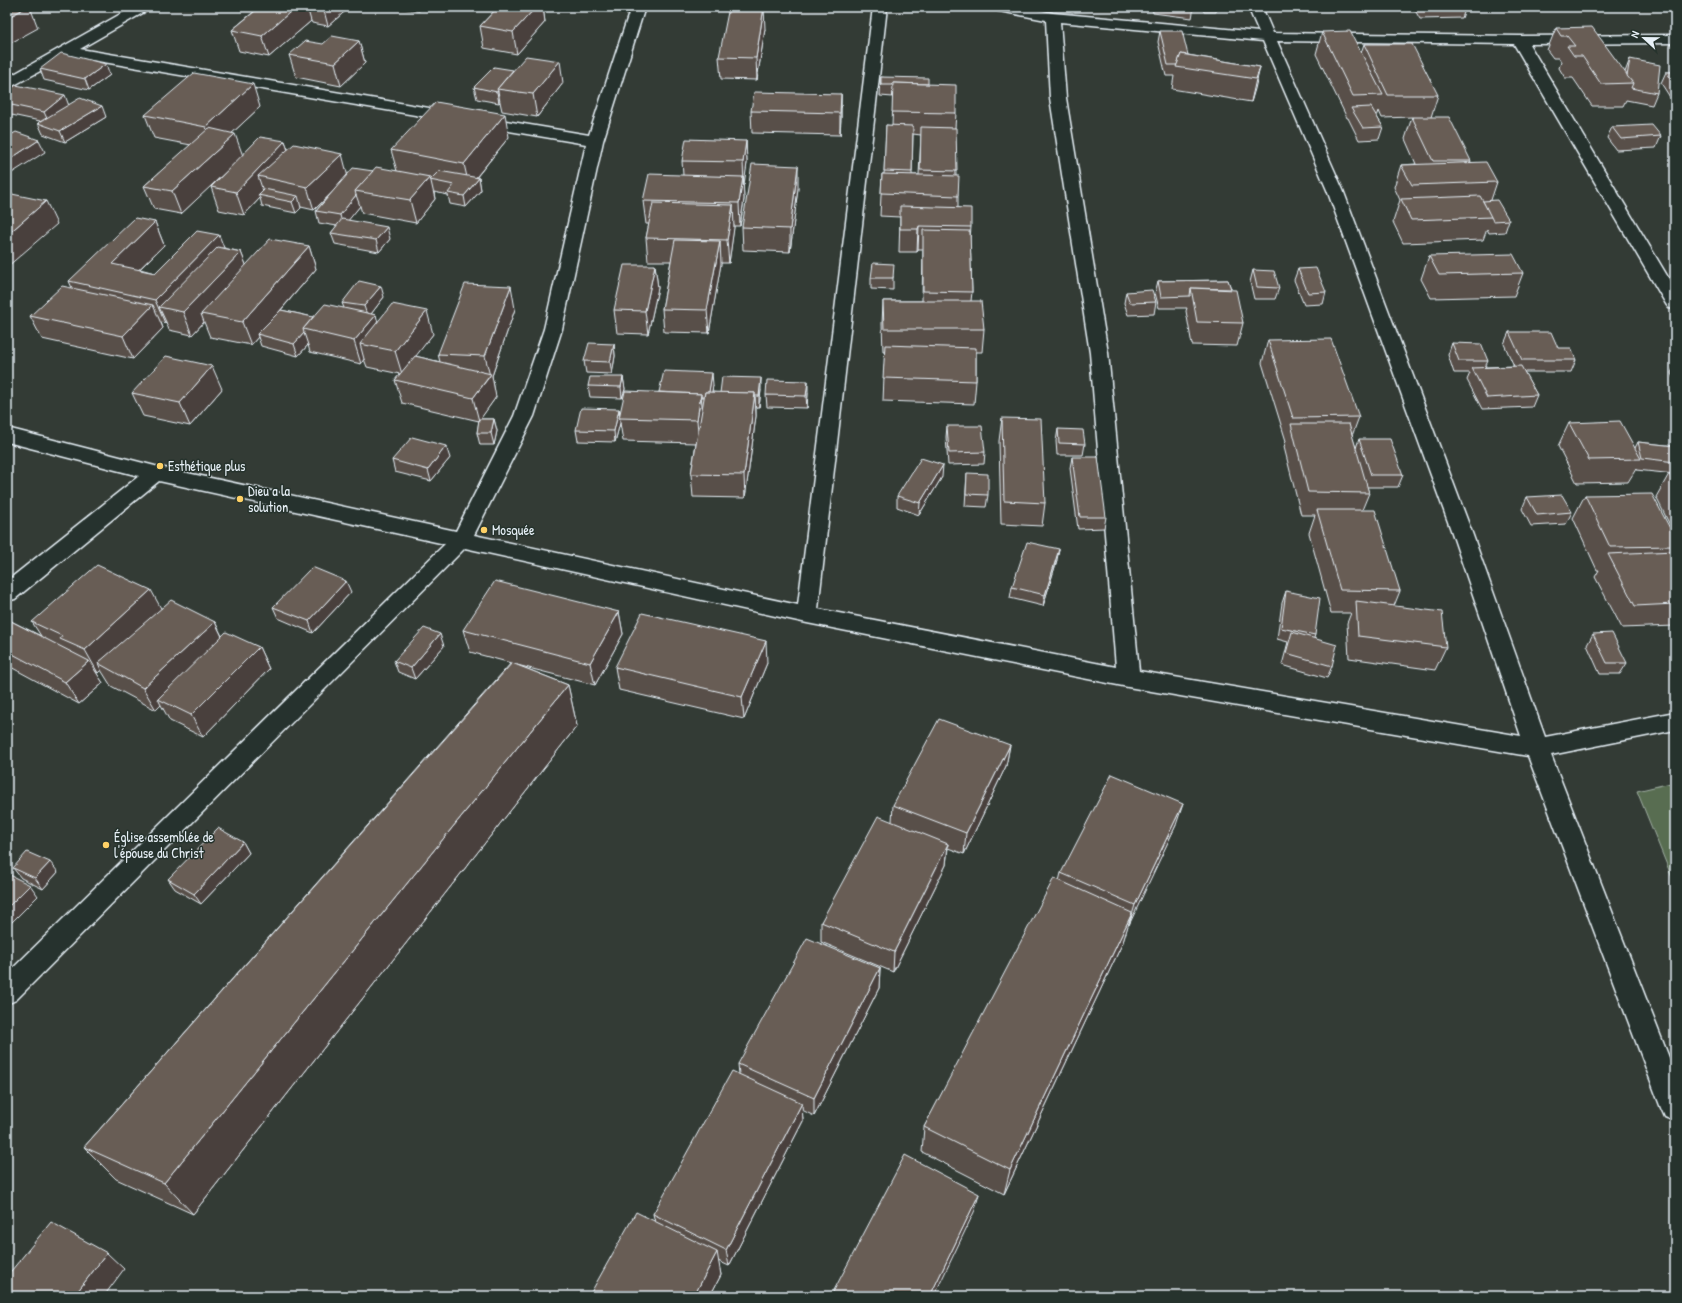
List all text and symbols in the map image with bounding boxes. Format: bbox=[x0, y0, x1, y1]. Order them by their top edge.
north arrow bbox=[1624, 18, 1664, 58]
text: N bbox=[1627, 29, 1642, 40]
place label: Esthétique plus bbox=[168, 456, 245, 476]
marker: Esthétique plus bbox=[155, 461, 165, 471]
place label: Dieu a la solution bbox=[248, 481, 291, 516]
marker: Dieu a la solution bbox=[235, 494, 245, 504]
place label: Mosquée bbox=[492, 520, 535, 540]
marker: Mosquée bbox=[479, 525, 489, 535]
place label: Église assemblée de l'épouse du Christ bbox=[114, 827, 214, 863]
marker: Église assemblée de l'épouse du Christ bbox=[101, 840, 111, 850]

